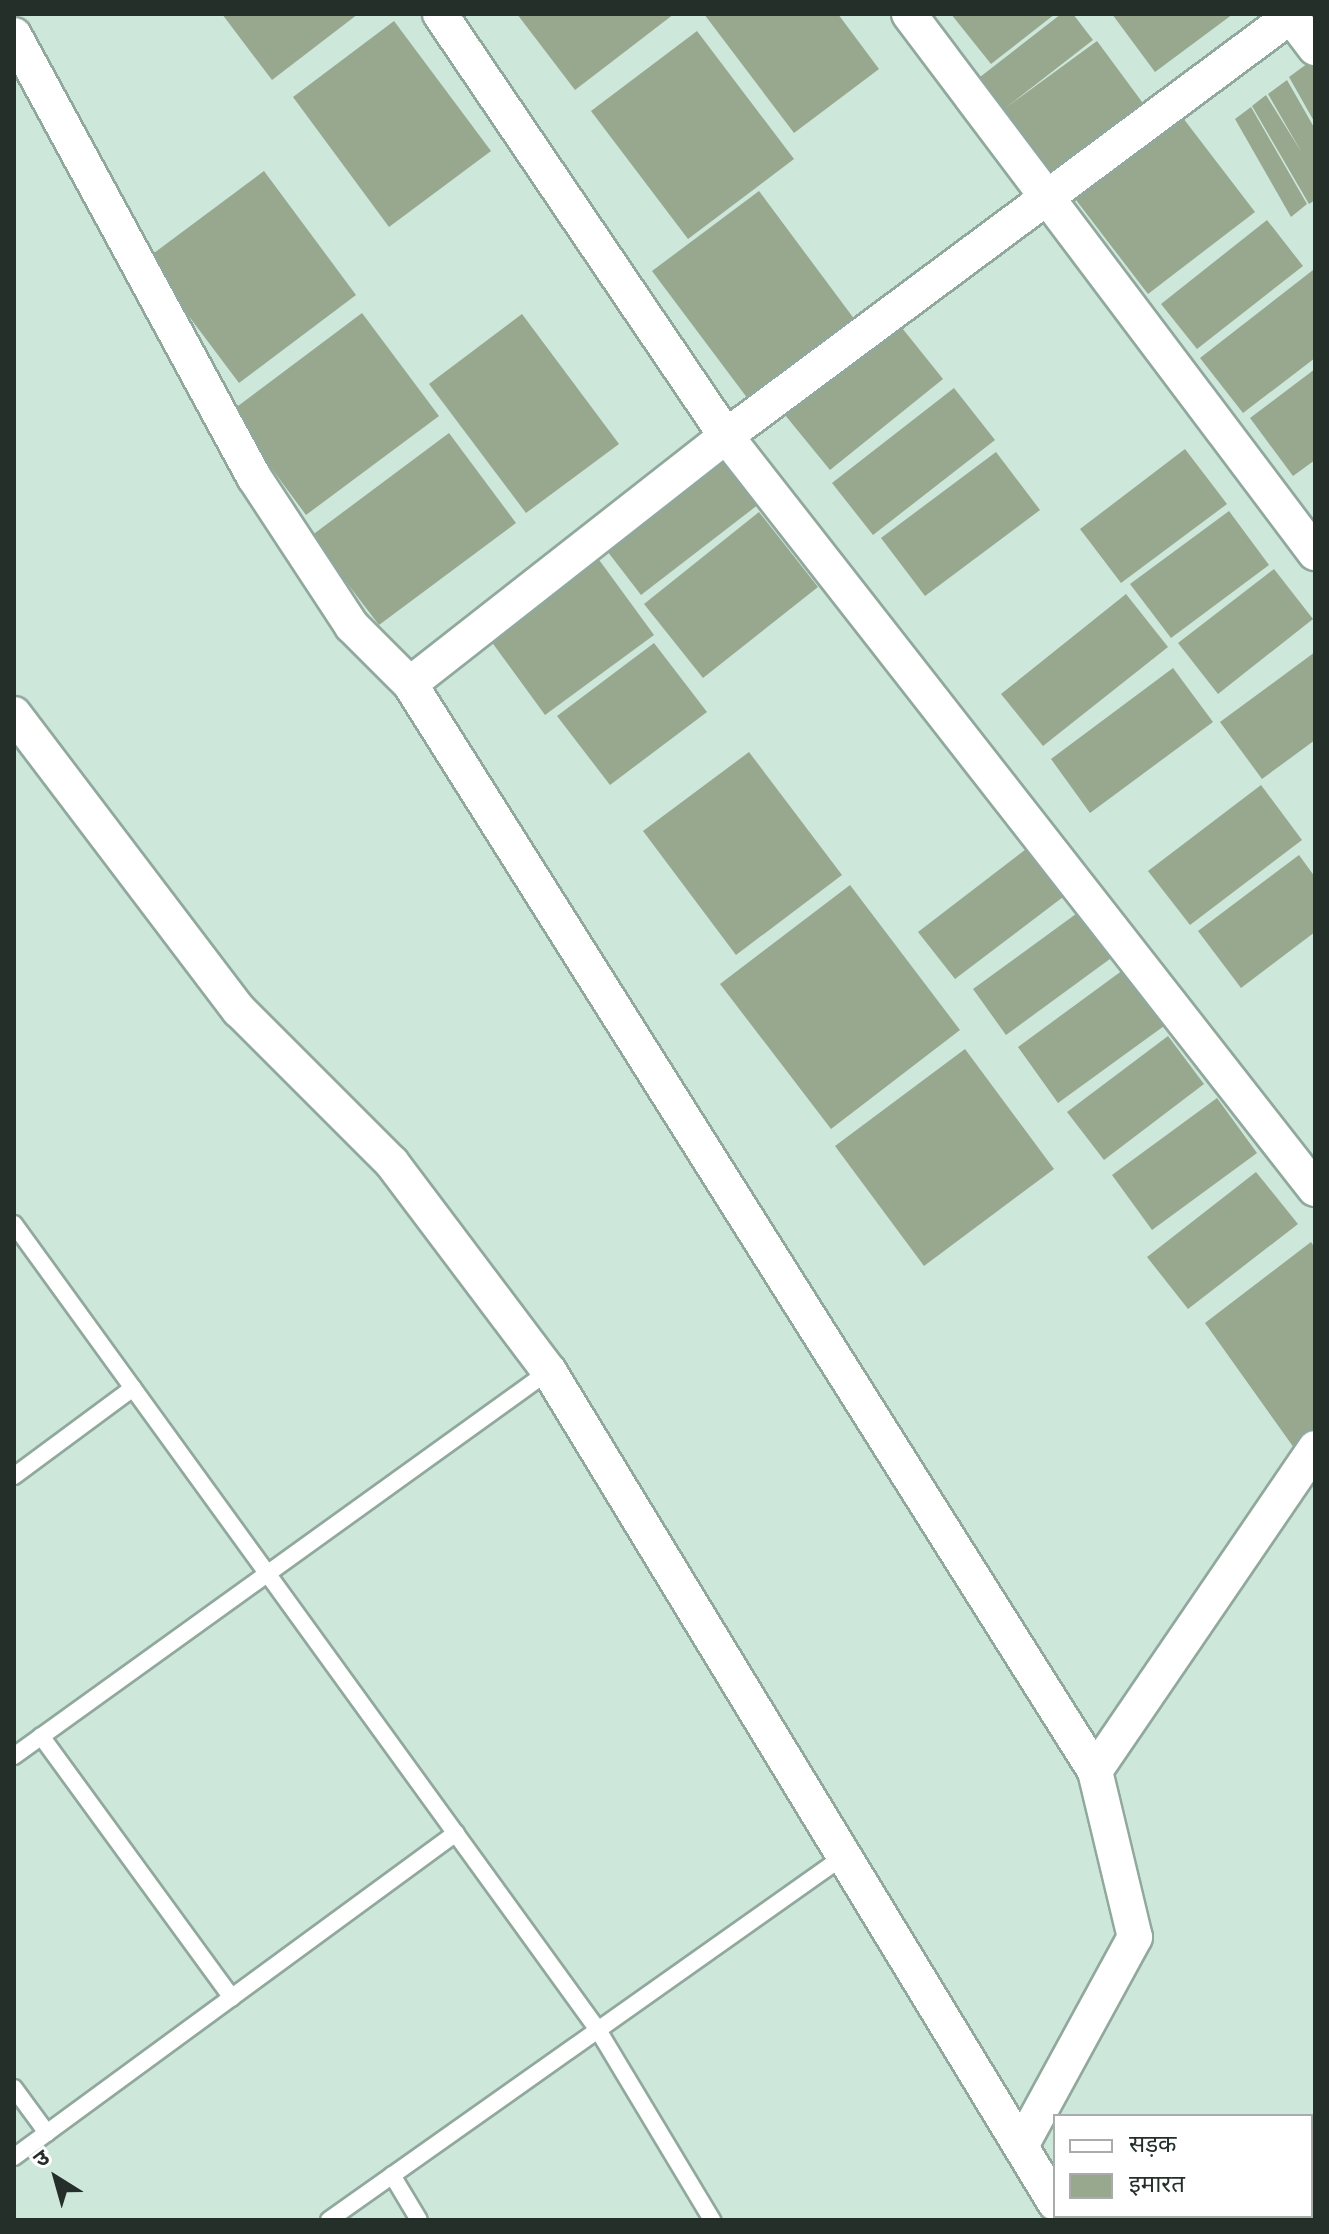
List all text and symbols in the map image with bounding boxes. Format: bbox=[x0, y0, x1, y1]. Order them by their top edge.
legend bbox=[1053, 2114, 1313, 2218]
text: सड़क bbox=[1129, 2130, 1177, 2158]
north arrow bbox=[16, 2138, 96, 2218]
text: उ bbox=[29, 2145, 54, 2172]
text: इमारत bbox=[1129, 2170, 1185, 2198]

